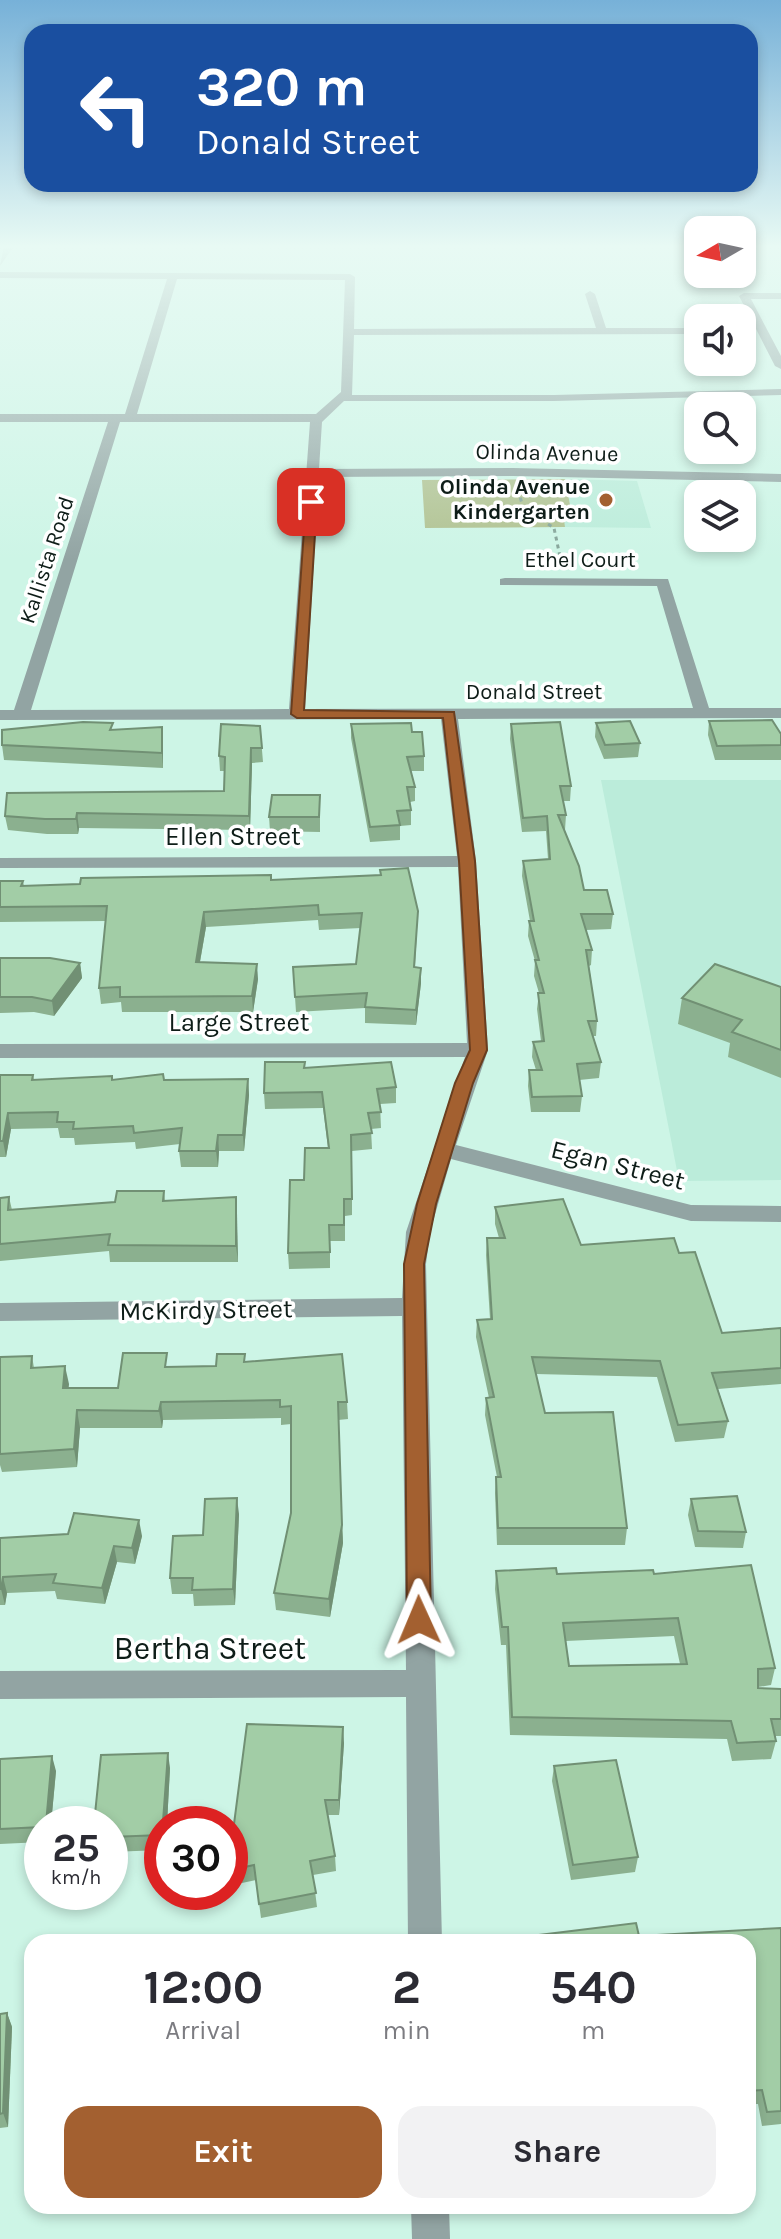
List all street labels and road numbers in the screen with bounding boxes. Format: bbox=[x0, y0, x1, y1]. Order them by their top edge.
street label: Olinda Avenue bbox=[475, 439, 619, 467]
street label: Kallista Road bbox=[14, 493, 80, 627]
street label: Ethel Court bbox=[524, 547, 636, 573]
street label: Donald Street bbox=[466, 679, 602, 705]
street label: Ellen Street bbox=[165, 821, 301, 852]
street label: Large Street bbox=[168, 1007, 310, 1038]
street label: Egan Street bbox=[548, 1133, 688, 1197]
street label: McKirdy Street bbox=[119, 1293, 293, 1327]
street label: Bertha Street bbox=[114, 1630, 306, 1667]

